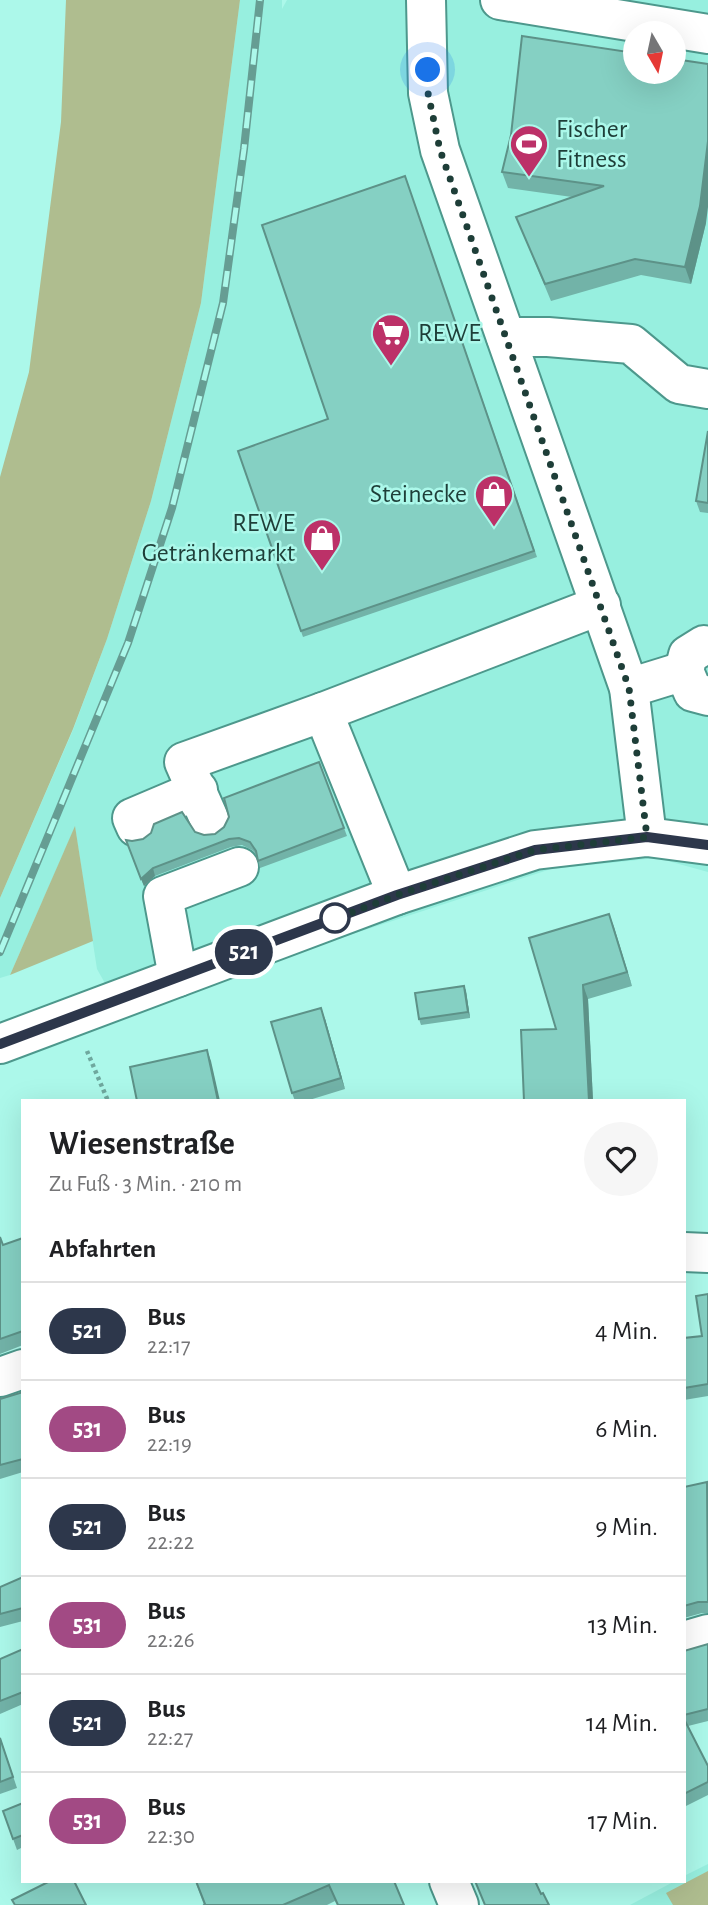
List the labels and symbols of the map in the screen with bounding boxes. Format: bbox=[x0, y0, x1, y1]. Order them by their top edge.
north arrow bbox=[623, 21, 686, 84]
your location bbox=[410, 52, 445, 87]
place label: Fischer Fitness bbox=[556, 116, 628, 172]
sports icon: Fischer Fitness bbox=[508, 123, 550, 178]
supermarket icon: REWE bbox=[370, 312, 412, 367]
place label: REWE bbox=[418, 320, 481, 346]
shop icon: Steinecke bbox=[473, 473, 515, 528]
place label: Steinecke bbox=[370, 481, 467, 507]
place label: REWE Getränkemarkt bbox=[142, 510, 295, 566]
shop icon: REWE Getränkemarkt bbox=[301, 517, 343, 572]
unlabelled marker bbox=[320, 903, 350, 933]
line badge: 521 bbox=[204, 929, 284, 975]

